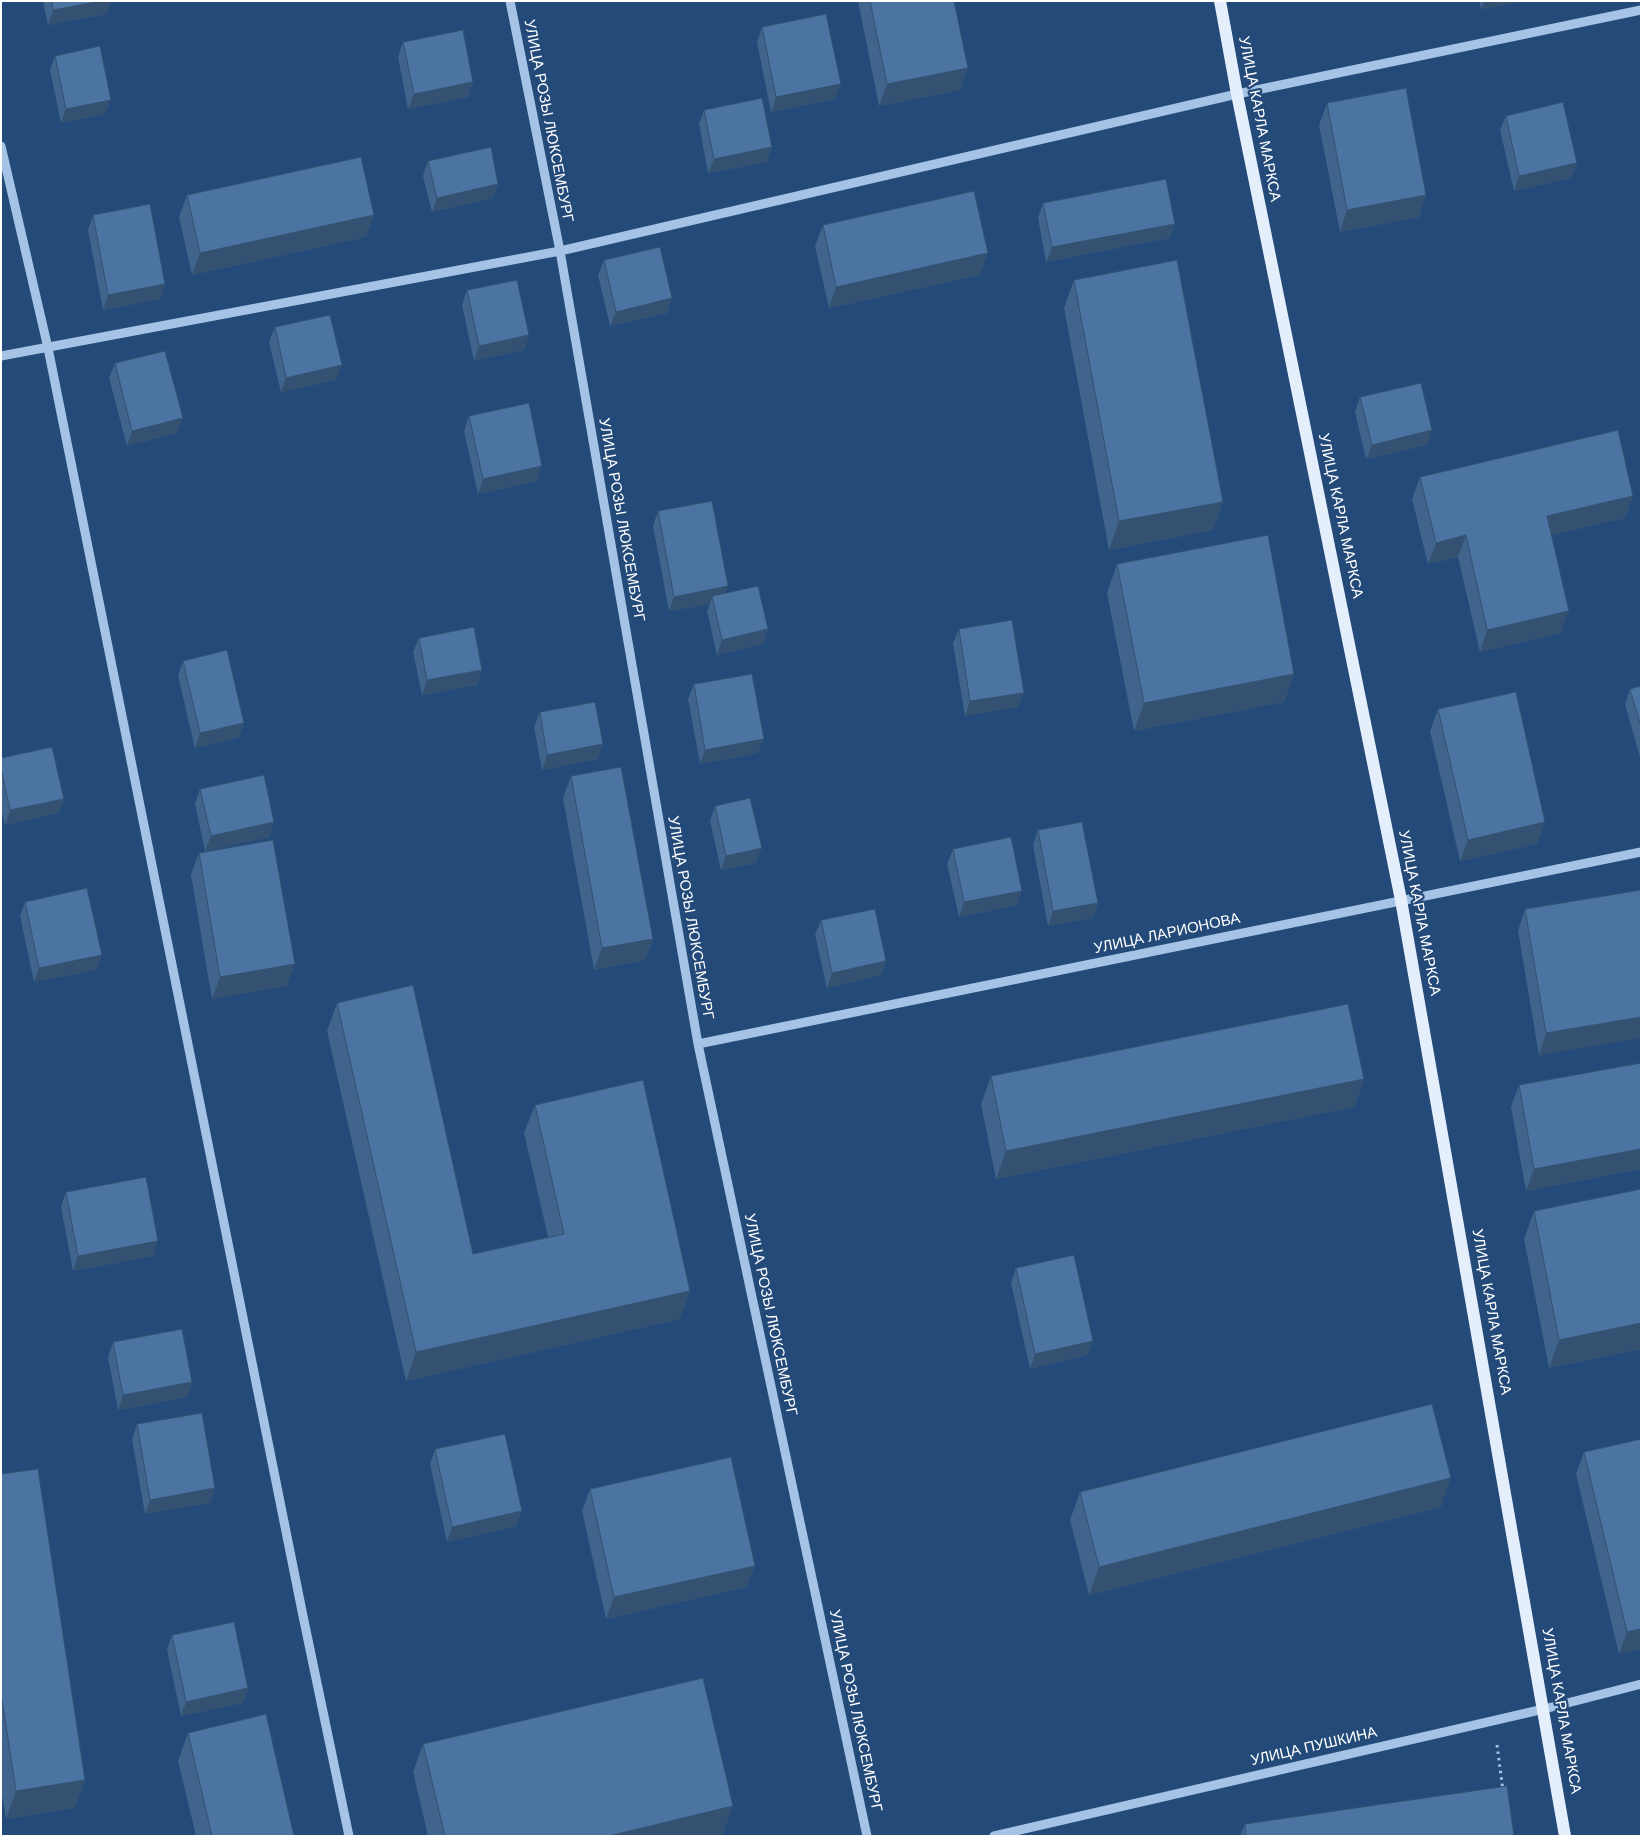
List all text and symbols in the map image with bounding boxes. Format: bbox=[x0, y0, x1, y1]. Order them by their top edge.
street label: УЛИЦА РОЗЫ ЛЮКСЕМБУРГ bbox=[519, 18, 577, 224]
street label: УЛИЦА КАРЛА МАРКСА bbox=[1234, 35, 1284, 203]
street label: УЛИЦА РОЗЫ ЛЮКСЕМБУРГ bbox=[594, 417, 648, 623]
street label: УЛИЦА КАРЛА МАРКСА bbox=[1314, 432, 1366, 600]
street label: УЛИЦА РОЗЫ ЛЮКСЕМБУРГ bbox=[663, 815, 717, 1021]
street label: УЛИЦА КАРЛА МАРКСА bbox=[1394, 829, 1444, 997]
street label: УЛИЦА ЛАРИОНОВА bbox=[1092, 910, 1242, 958]
street label: УЛИЦА РОЗЫ ЛЮКСЕМБУРГ bbox=[740, 1212, 800, 1418]
street label: УЛИЦА КАРЛА МАРКСА bbox=[1468, 1228, 1514, 1396]
street label: УЛИЦА РОЗЫ ЛЮКСЕМБУРГ bbox=[825, 1608, 885, 1814]
street label: УЛИЦА КАРЛА МАРКСА bbox=[1538, 1627, 1584, 1795]
street label: УЛИЦА ПУШКИНА bbox=[1249, 1724, 1379, 1770]

